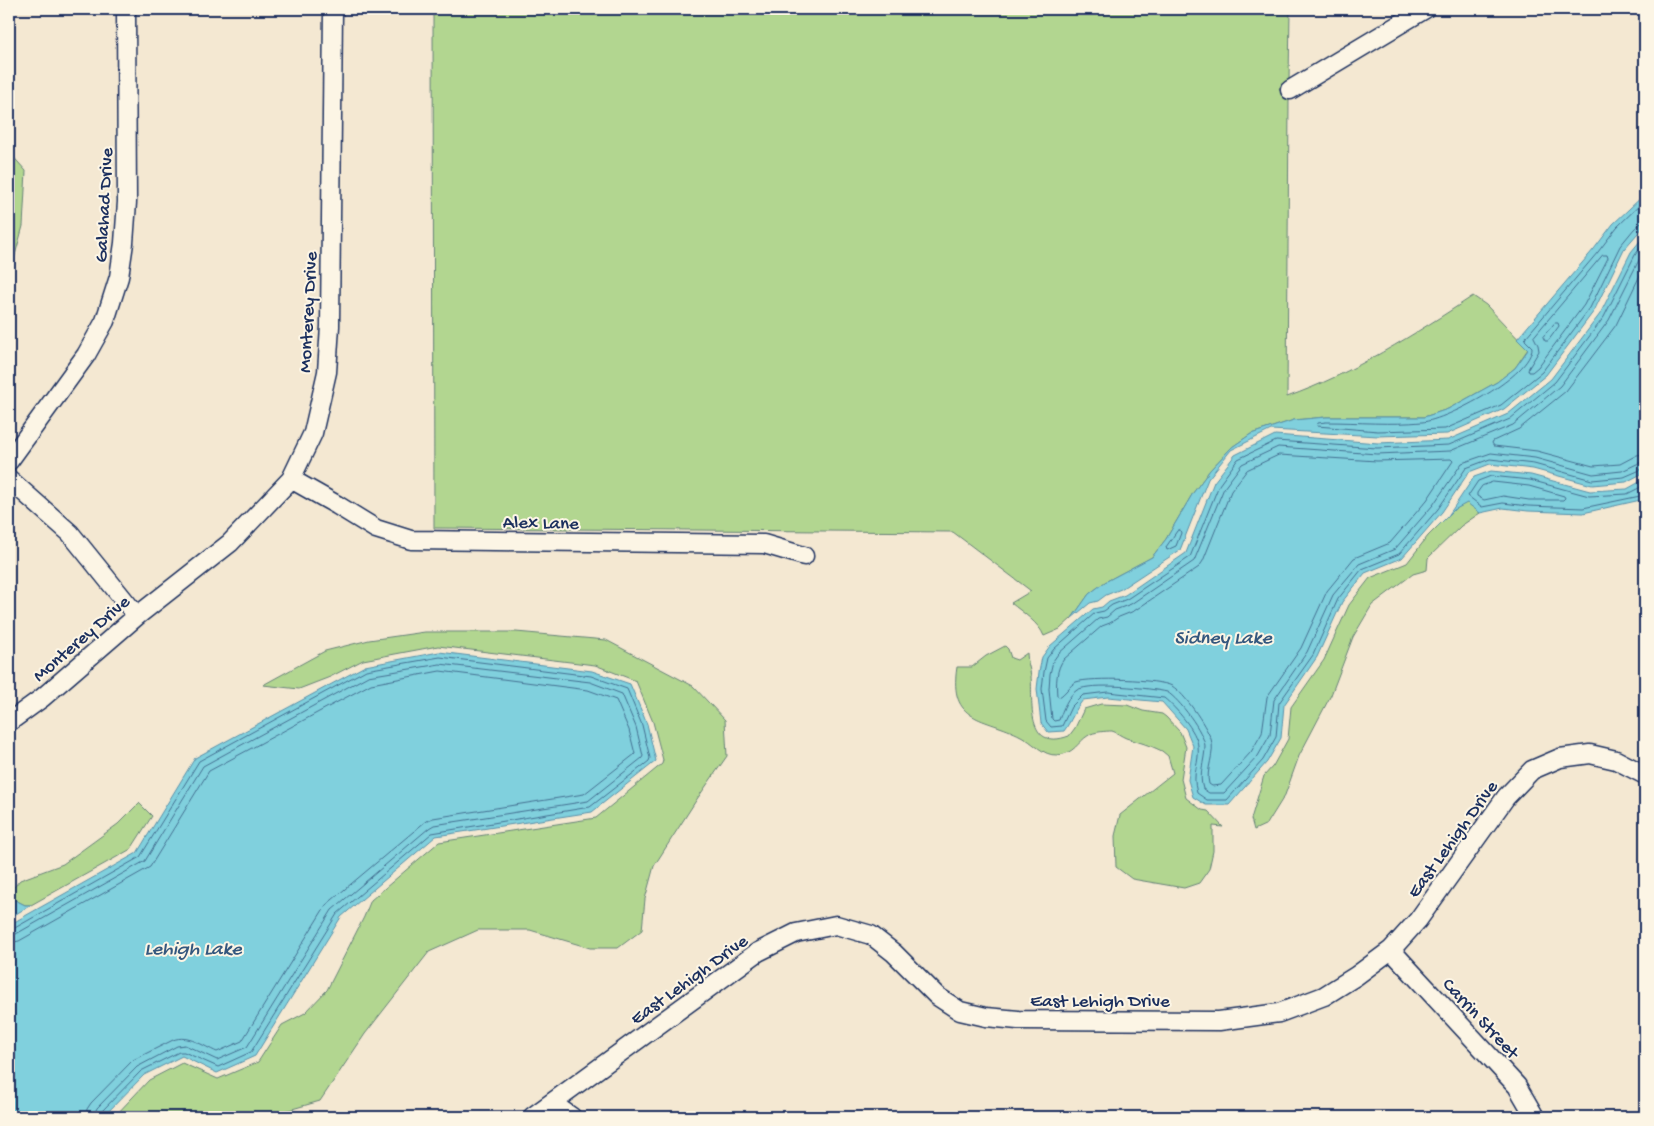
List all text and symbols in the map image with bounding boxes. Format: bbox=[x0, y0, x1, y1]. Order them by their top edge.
street label: Galahad Drive bbox=[91, 147, 120, 263]
street label: Monterey Drive bbox=[295, 251, 324, 373]
street label: Alex Lane bbox=[503, 512, 579, 537]
street label: Monterey Drive bbox=[29, 591, 136, 688]
water label: Sidney Lake bbox=[1174, 628, 1272, 651]
street label: East Lehigh Drive bbox=[1403, 777, 1504, 903]
street label: East Lehigh Drive bbox=[627, 930, 753, 1031]
water label: Lehigh Lake bbox=[144, 939, 242, 962]
street label: Carrin Street bbox=[1436, 974, 1524, 1066]
street label: East Lehigh Drive bbox=[1030, 991, 1170, 1014]

